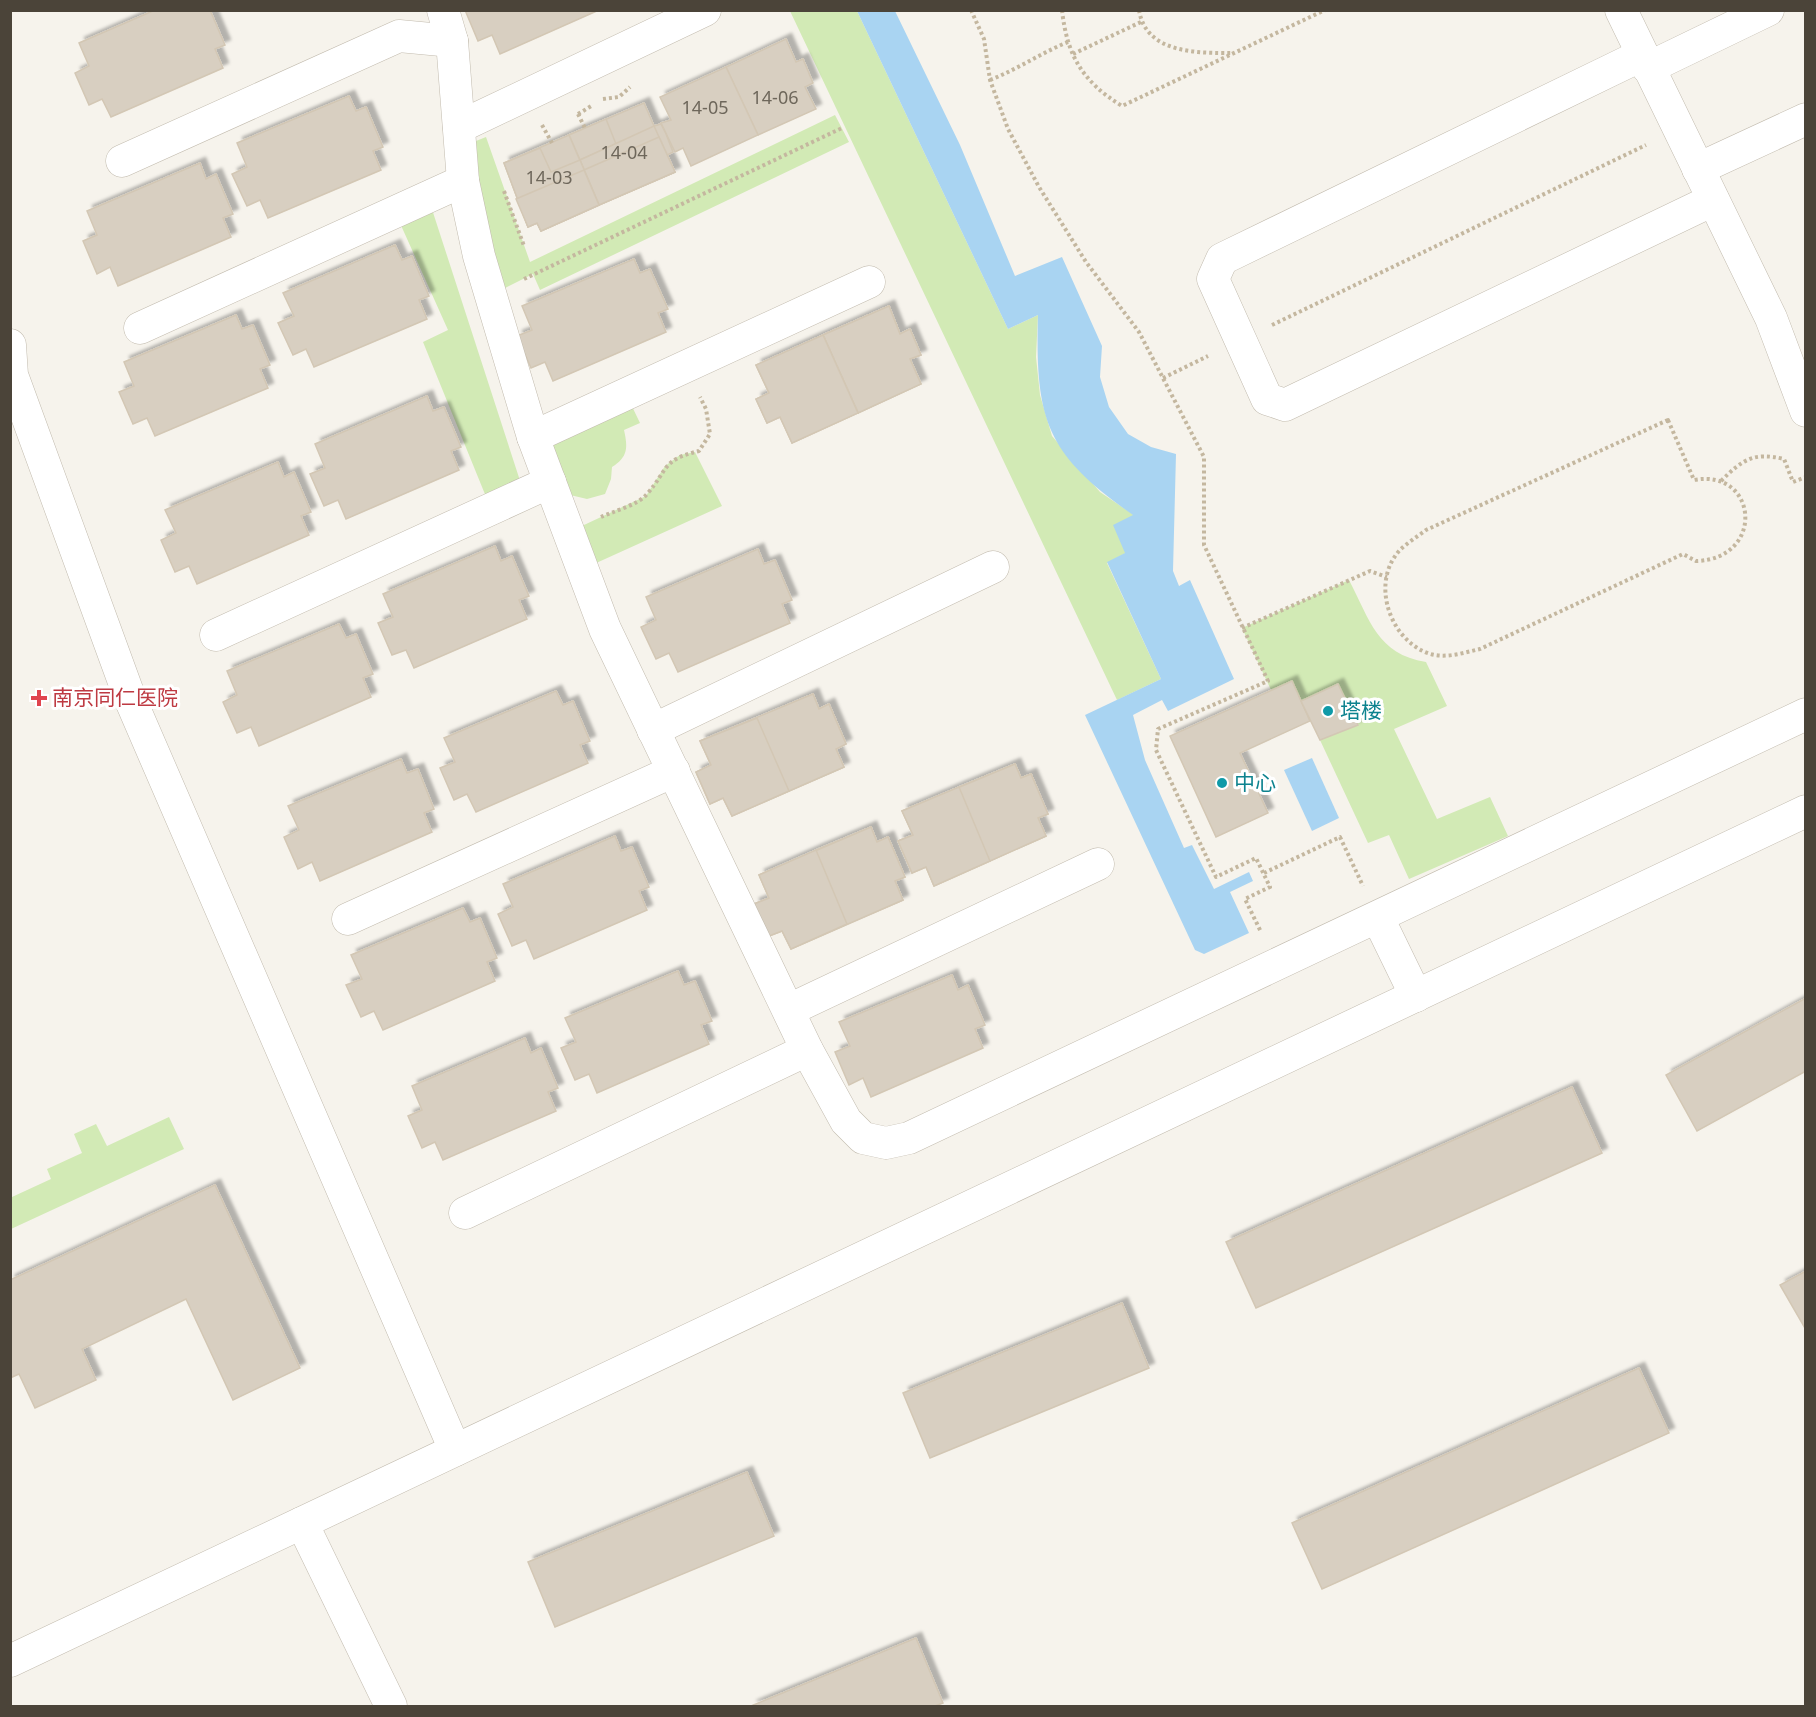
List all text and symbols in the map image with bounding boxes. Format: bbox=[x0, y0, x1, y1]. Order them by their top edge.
house number: 14-06 bbox=[752, 85, 798, 109]
house number: 14-05 bbox=[682, 95, 728, 119]
house number: 14-04 bbox=[601, 140, 647, 164]
house number: 14-03 bbox=[526, 165, 572, 189]
place label: 南京同仁医院 bbox=[52, 683, 178, 711]
marker: 南京同仁医院 bbox=[30, 689, 48, 707]
place label: 塔楼 bbox=[1340, 696, 1382, 724]
marker: 塔楼 bbox=[1321, 704, 1335, 718]
place label: 中心 bbox=[1234, 768, 1276, 796]
marker: 中心 bbox=[1215, 776, 1229, 790]

